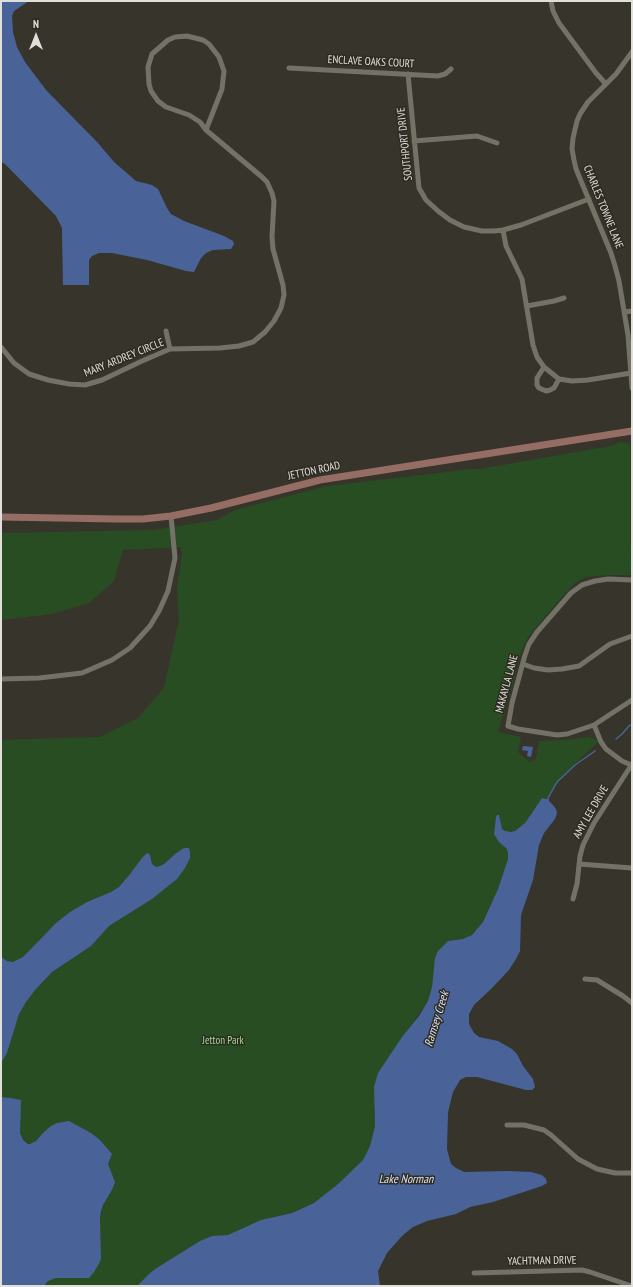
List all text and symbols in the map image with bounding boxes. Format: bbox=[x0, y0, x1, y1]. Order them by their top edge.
north arrow bbox=[16, 16, 56, 56]
text: N bbox=[33, 17, 39, 31]
street label: ENCLAVE OAKS COURT bbox=[327, 53, 415, 71]
street label: SOUTHPORT DRIVE bbox=[395, 107, 415, 181]
street label: CHARLES TOWNE LANE bbox=[580, 163, 626, 251]
street label: MARY ARDREY CIRCLE bbox=[82, 336, 166, 380]
street label: JETTON ROAD bbox=[287, 459, 341, 483]
street label: MAKAYLA LANE bbox=[493, 654, 521, 714]
street label: AMY LEE DRIVE bbox=[570, 783, 612, 841]
water label: Ramsey Creek bbox=[422, 989, 452, 1049]
park label: Jetton Park bbox=[202, 1034, 244, 1048]
water label: Lake Norman bbox=[379, 1173, 433, 1187]
street label: YACHTMAN DRIVE bbox=[507, 1254, 577, 1268]

